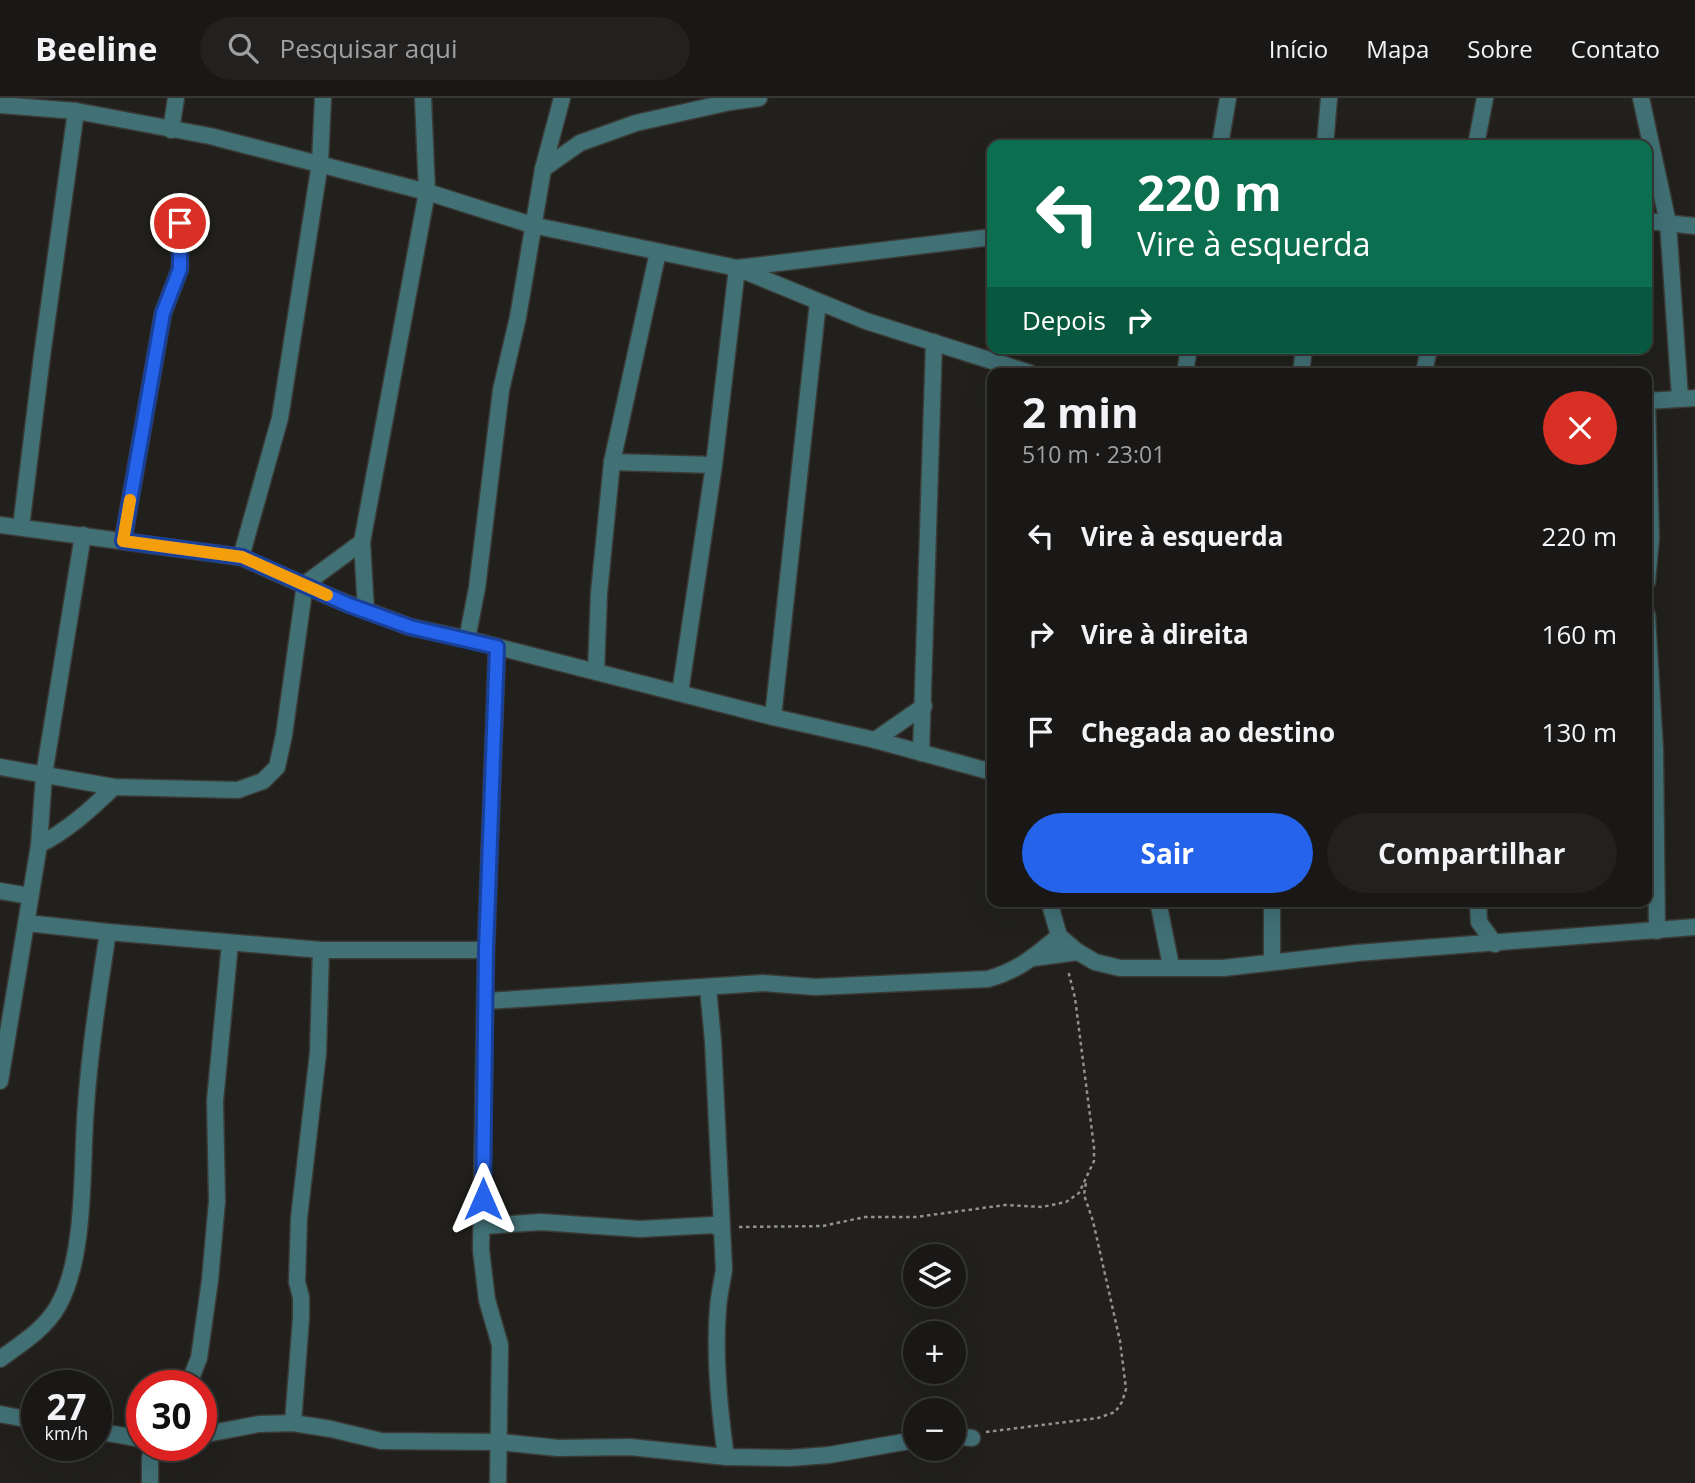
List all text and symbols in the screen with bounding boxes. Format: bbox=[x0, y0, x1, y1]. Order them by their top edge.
search box bbox=[200, 17, 690, 80]
text: Beeline bbox=[35, 26, 158, 71]
icon: search bbox=[224, 29, 262, 67]
text: Pesquisar aqui bbox=[280, 30, 458, 66]
text: Início bbox=[1269, 32, 1328, 65]
text: Mapa bbox=[1366, 32, 1429, 65]
text: Sobre bbox=[1467, 32, 1533, 65]
text: Contato bbox=[1571, 32, 1660, 65]
text: 220 m bbox=[1137, 159, 1282, 225]
icon: left bbox=[1022, 168, 1113, 259]
pin bbox=[150, 193, 210, 253]
icon: arrive bbox=[161, 204, 199, 242]
text: Vire à esquerda bbox=[1137, 222, 1370, 265]
icon: right bbox=[1120, 301, 1158, 339]
text: Depois bbox=[1022, 302, 1106, 338]
text: 2 min bbox=[1022, 383, 1139, 440]
button: close bbox=[1543, 391, 1617, 465]
text: 510 m · 23:01 bbox=[1022, 438, 1165, 470]
icon: left bbox=[1022, 517, 1060, 555]
text: Vire à esquerda bbox=[1081, 518, 1283, 554]
text: 220 m bbox=[1542, 518, 1617, 554]
icon: right bbox=[1022, 615, 1060, 653]
text: Vire à direita bbox=[1081, 616, 1249, 652]
text: 160 m bbox=[1542, 616, 1617, 652]
icon: arrive bbox=[1022, 713, 1060, 751]
text: Chegada ao destino bbox=[1081, 714, 1335, 750]
text: 130 m bbox=[1542, 714, 1617, 750]
button: Sair bbox=[1022, 813, 1313, 893]
button: Compartilhar bbox=[1327, 813, 1617, 893]
position arrow bbox=[446, 1162, 520, 1236]
map controls bbox=[903, 1244, 966, 1461]
button: layers bbox=[903, 1244, 966, 1307]
button: + bbox=[903, 1321, 966, 1384]
speed limit sign: 30 bbox=[126, 1370, 217, 1461]
text: 27 bbox=[46, 1383, 87, 1430]
button: − bbox=[903, 1398, 966, 1461]
text: km/h bbox=[45, 1421, 88, 1445]

